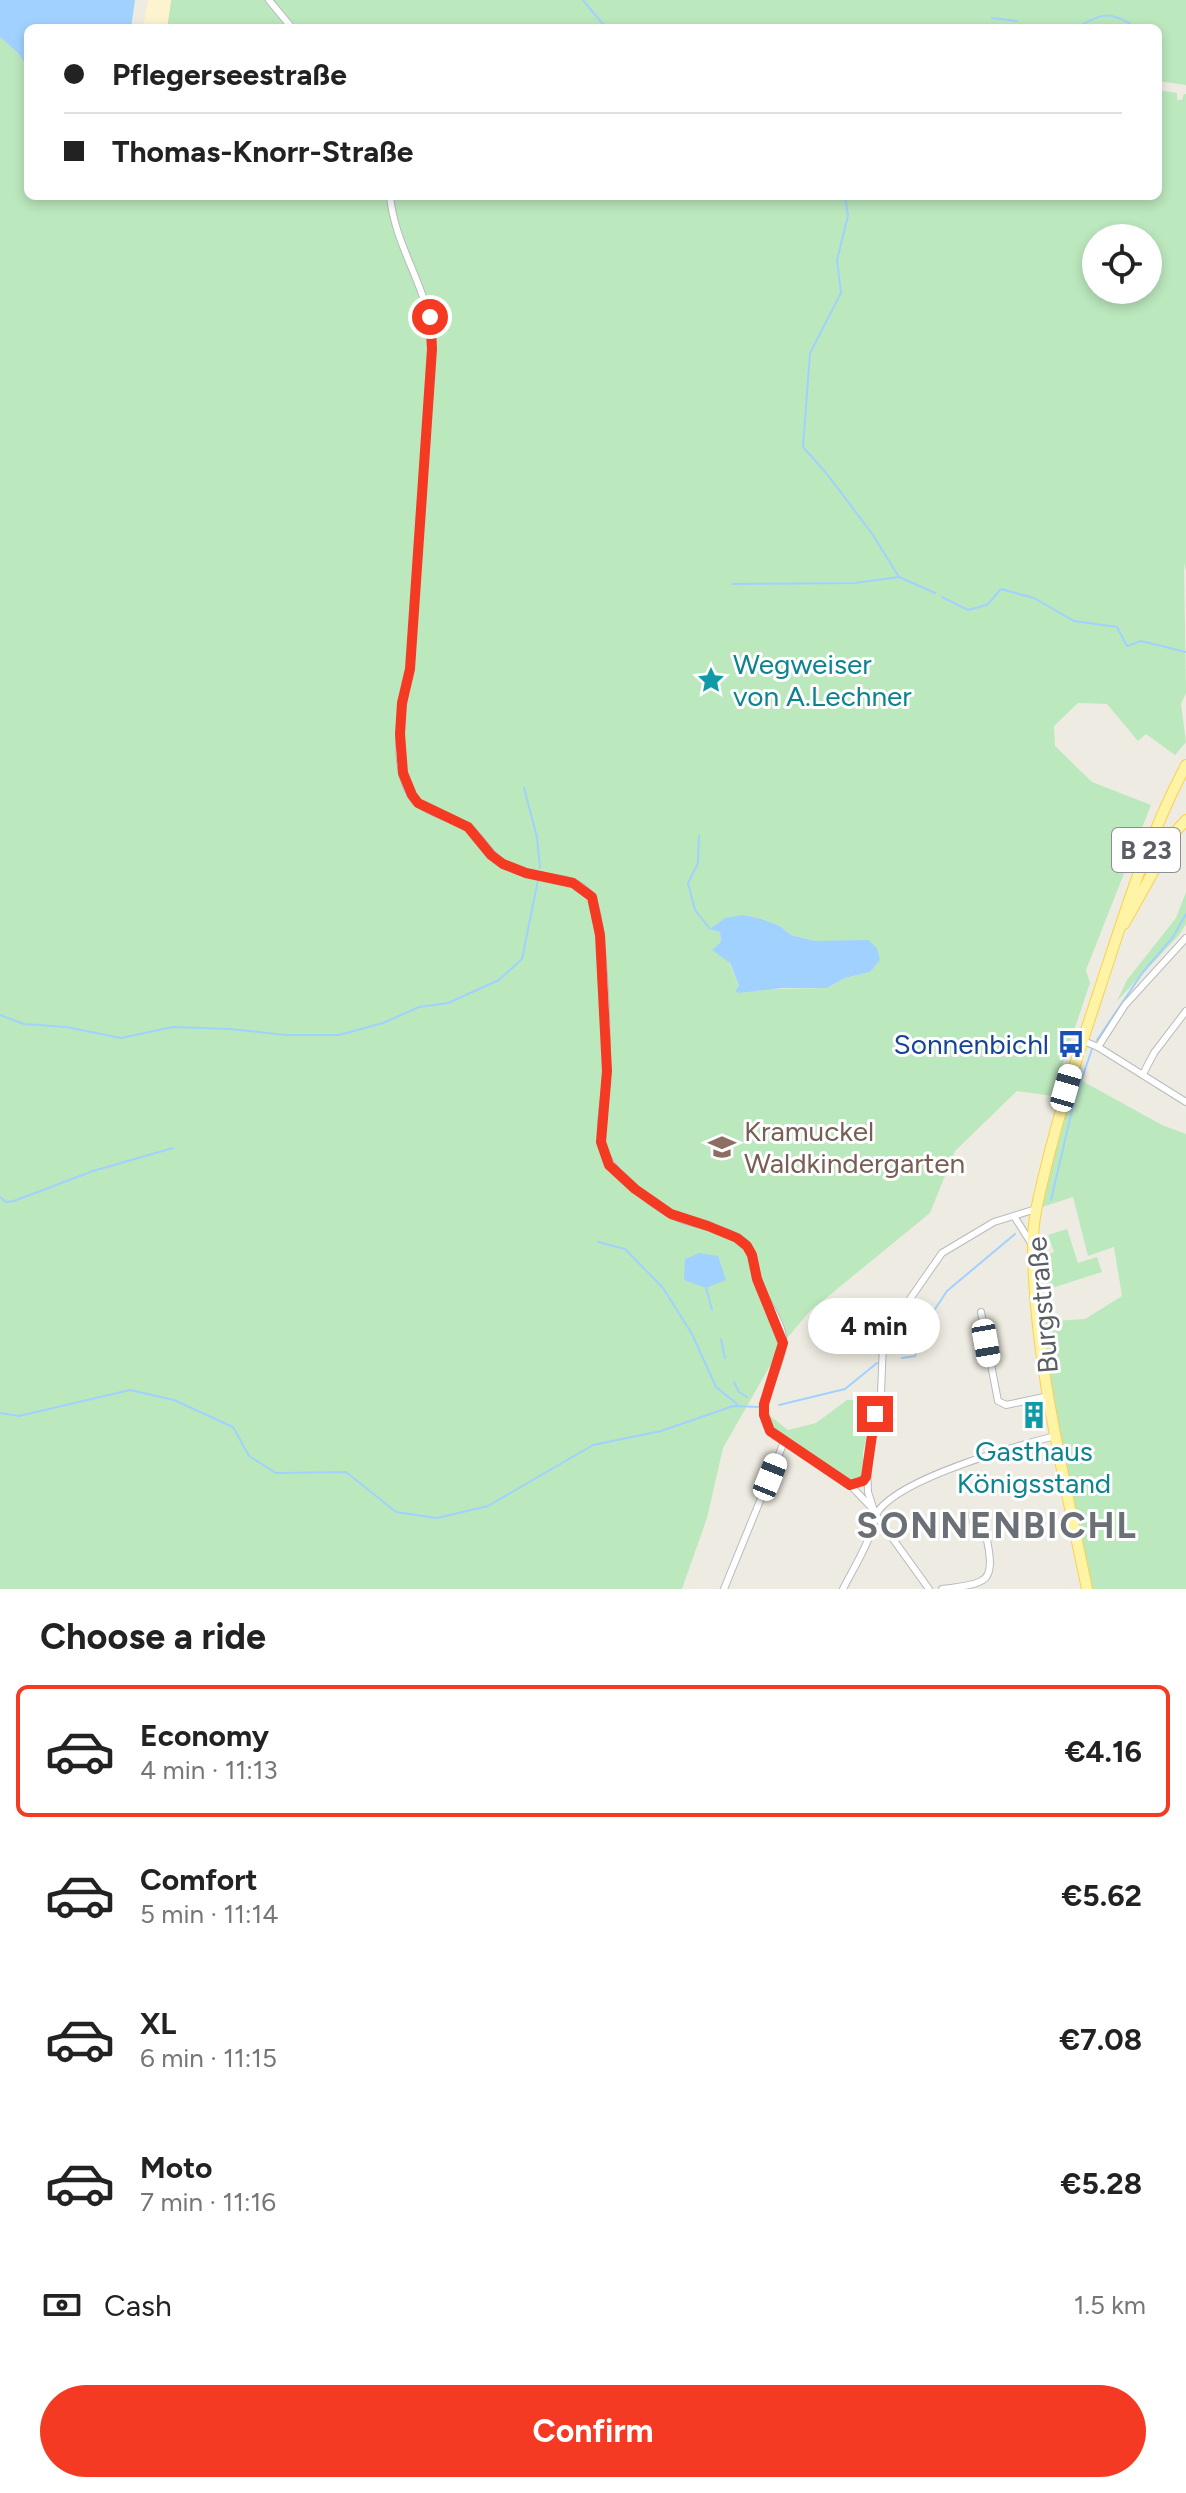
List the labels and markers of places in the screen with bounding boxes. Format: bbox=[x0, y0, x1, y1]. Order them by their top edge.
place label: Wegweiser von A.Lechner bbox=[733, 647, 912, 713]
place icon: Wegweiser von A.Lechner bbox=[696, 665, 726, 695]
place label: Sonnenbichl bbox=[894, 1027, 1049, 1061]
bus stop icon: Sonnenbichl bbox=[1056, 1029, 1086, 1059]
place label: Kramuckel Waldkindergarten bbox=[744, 1114, 965, 1180]
school or university icon: Kramuckel Waldkindergarten bbox=[707, 1132, 737, 1162]
building icon: Gasthaus Königsstand bbox=[1019, 1400, 1049, 1430]
place label: Gasthaus Königsstand bbox=[957, 1434, 1111, 1500]

